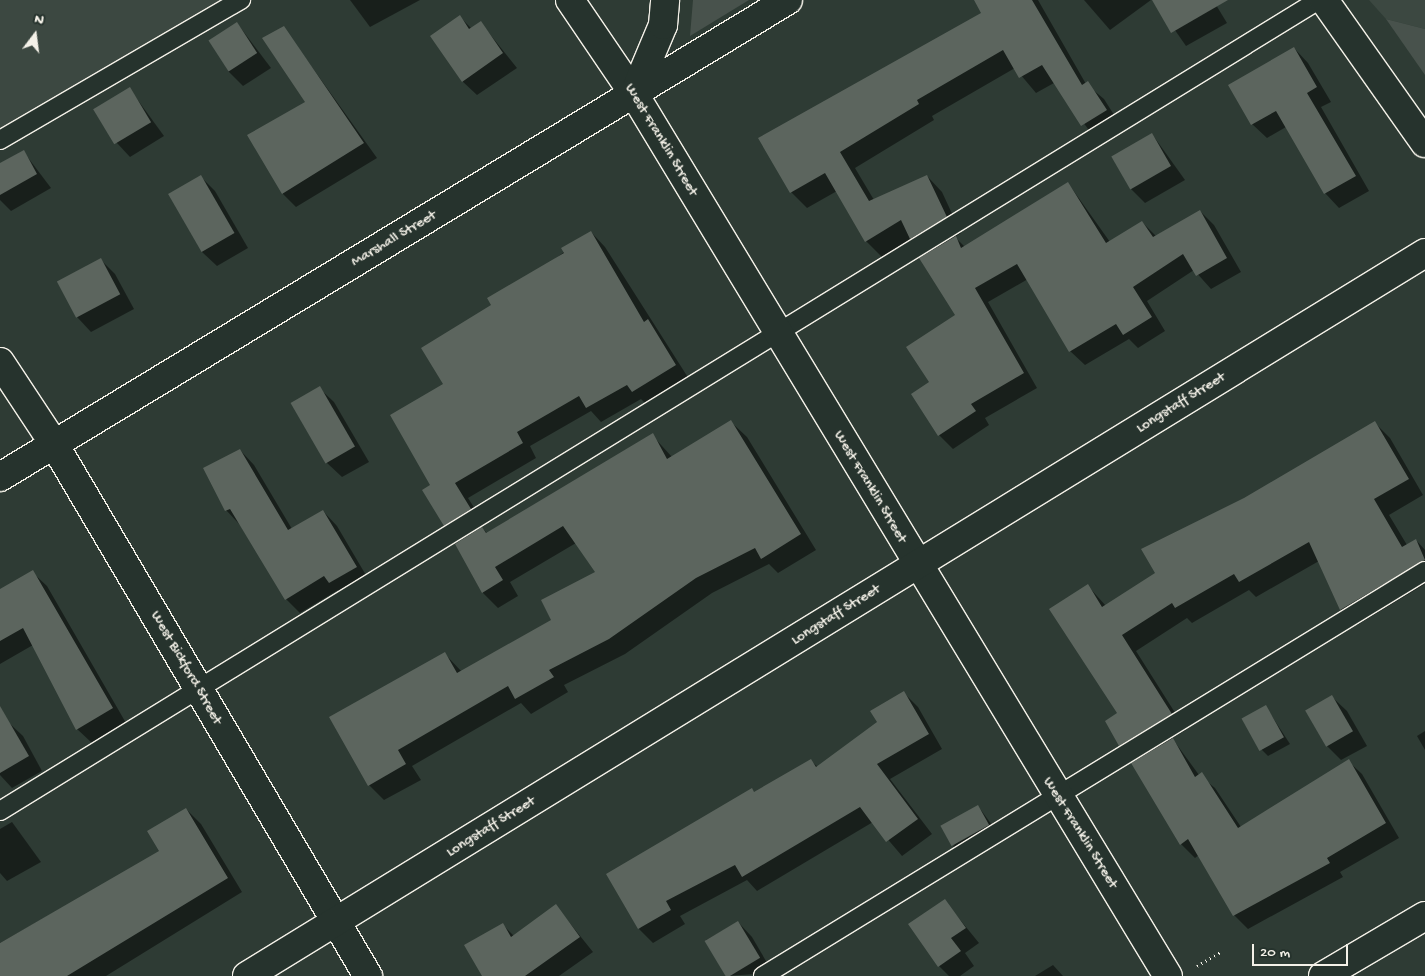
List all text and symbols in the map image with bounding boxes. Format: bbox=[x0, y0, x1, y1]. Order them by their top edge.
north arrow bbox=[10, 10, 60, 60]
text: N bbox=[32, 11, 46, 29]
street label: West Franklin Street bbox=[620, 80, 702, 200]
street label: Marshall Street bbox=[348, 207, 440, 271]
street label: Longstaff Street bbox=[1133, 368, 1229, 438]
street label: West Franklin Street bbox=[829, 427, 911, 547]
street label: Longstaff Street bbox=[788, 580, 884, 650]
street label: West Bickford Street bbox=[146, 608, 226, 728]
street label: West Franklin Street bbox=[1038, 774, 1122, 892]
street label: Longstaff Street bbox=[443, 792, 539, 862]
scale bar bbox=[1255, 934, 1351, 966]
text: 20 m bbox=[1260, 944, 1290, 962]

